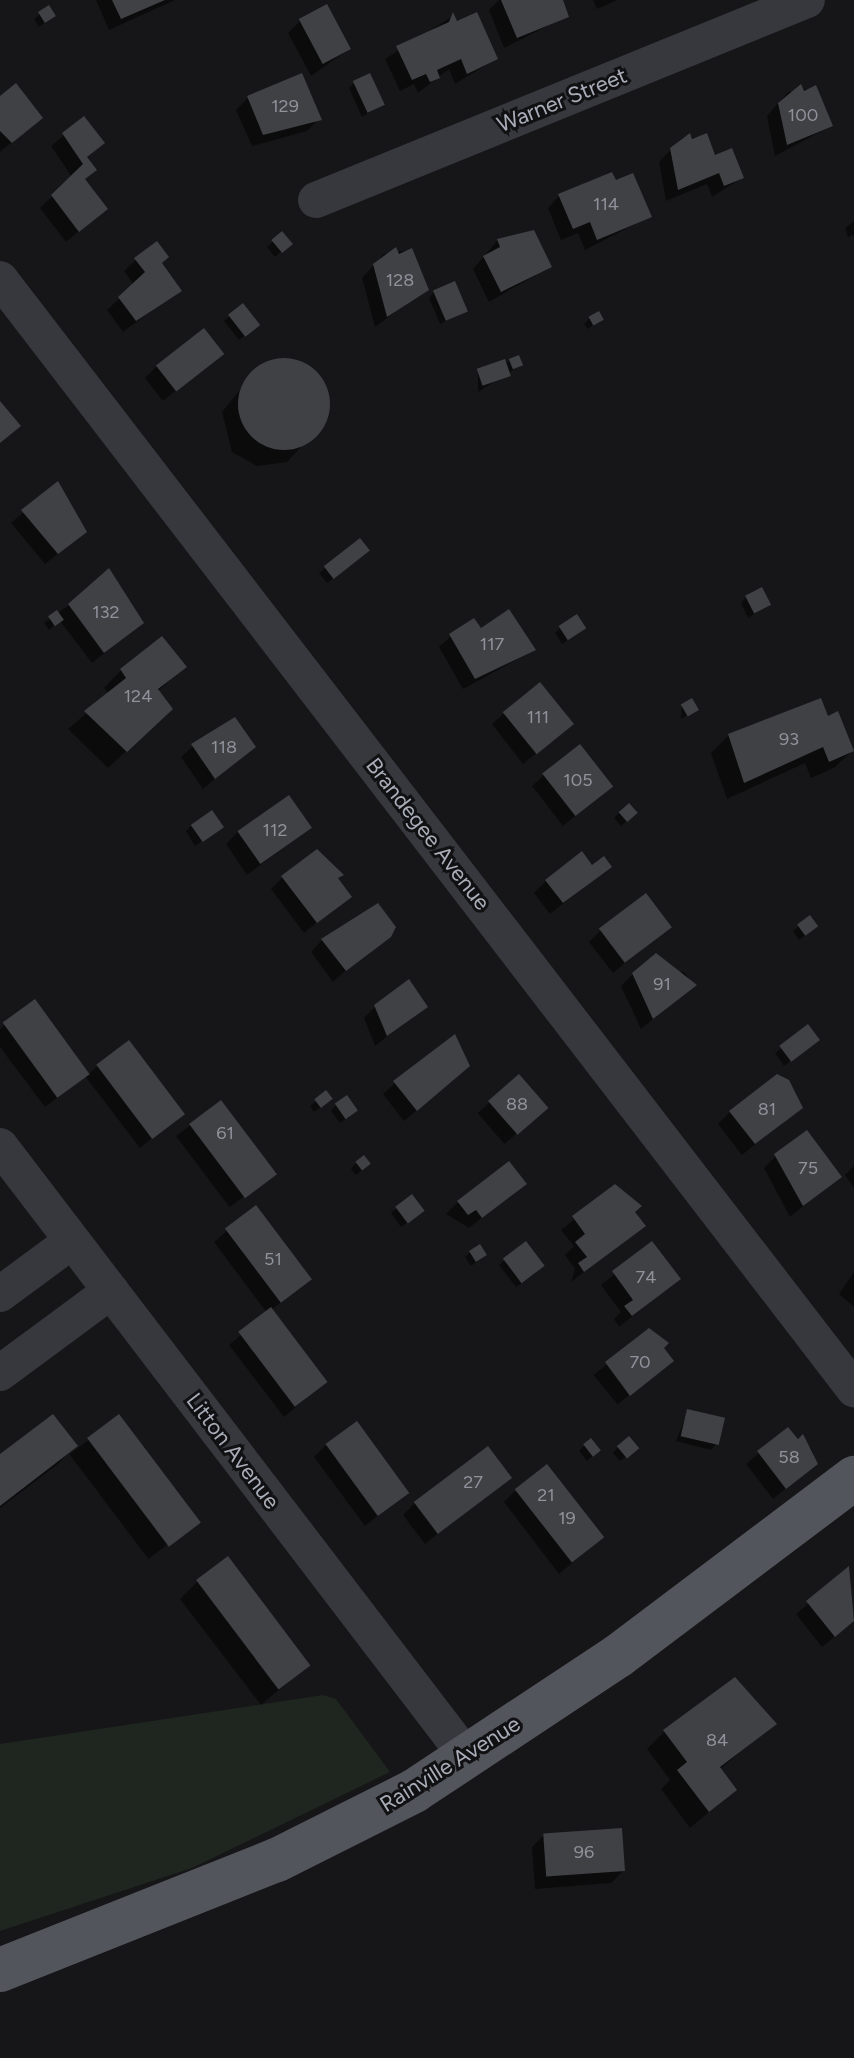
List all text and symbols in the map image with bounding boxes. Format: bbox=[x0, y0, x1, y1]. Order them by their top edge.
street label: Warner Street bbox=[493, 62, 631, 138]
house number: 129 bbox=[271, 95, 299, 117]
house number: 100 bbox=[788, 104, 818, 126]
house number: 114 bbox=[593, 193, 619, 215]
house number: 128 bbox=[386, 269, 414, 291]
house number: 132 bbox=[92, 601, 120, 623]
house number: 117 bbox=[480, 633, 504, 655]
house number: 124 bbox=[124, 685, 152, 707]
house number: 111 bbox=[527, 706, 549, 728]
house number: 93 bbox=[779, 728, 799, 750]
house number: 118 bbox=[211, 736, 237, 758]
street label: Brandegee Avenue bbox=[360, 753, 496, 915]
house number: 105 bbox=[563, 769, 593, 791]
house number: 112 bbox=[263, 819, 287, 841]
house number: 91 bbox=[653, 973, 671, 995]
house number: 88 bbox=[506, 1093, 528, 1115]
house number: 81 bbox=[758, 1098, 776, 1120]
house number: 61 bbox=[216, 1122, 234, 1144]
house number: 75 bbox=[798, 1157, 818, 1179]
house number: 51 bbox=[264, 1248, 282, 1270]
house number: 74 bbox=[636, 1266, 656, 1288]
house number: 70 bbox=[629, 1351, 651, 1373]
street label: Litton Avenue bbox=[181, 1388, 285, 1514]
house number: 58 bbox=[778, 1446, 800, 1468]
house number: 27 bbox=[463, 1471, 483, 1493]
house number: 21 bbox=[537, 1484, 555, 1506]
house number: 19 bbox=[558, 1507, 576, 1529]
street label: Rainville Avenue bbox=[375, 1710, 525, 1818]
house number: 84 bbox=[706, 1729, 728, 1751]
house number: 96 bbox=[574, 1841, 594, 1863]

